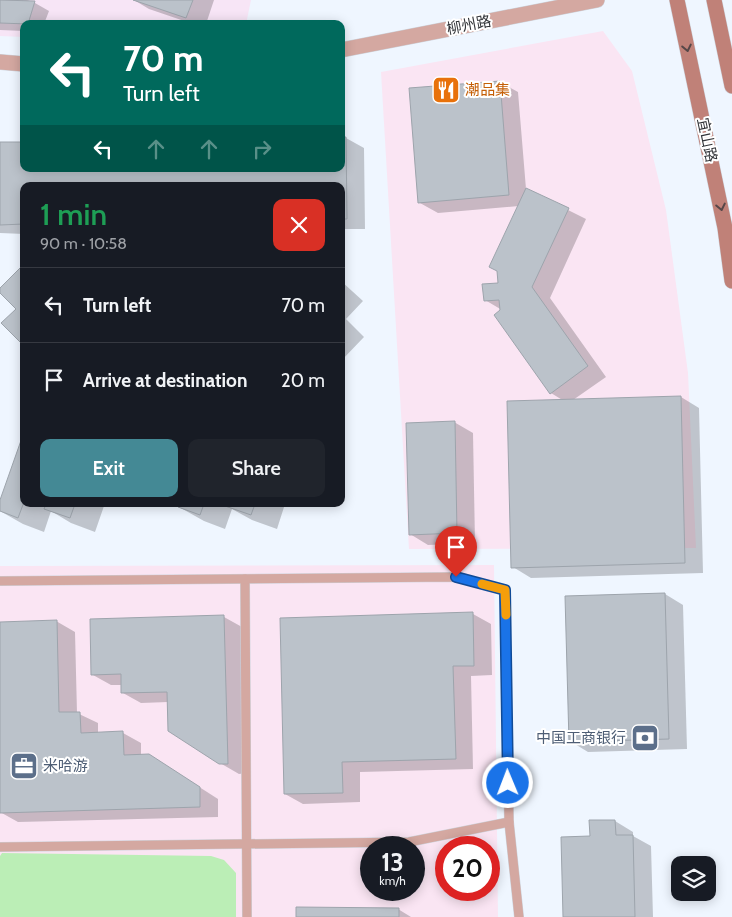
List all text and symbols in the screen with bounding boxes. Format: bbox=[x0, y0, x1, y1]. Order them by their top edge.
street label: 柳州路 bbox=[445, 12, 493, 38]
text: 70 m bbox=[123, 37, 204, 80]
icon: left bbox=[40, 40, 105, 105]
one-way arrow bbox=[681, 43, 692, 52]
restaurant icon: 潮品集 bbox=[431, 75, 461, 105]
text: Turn left bbox=[123, 80, 200, 107]
place label: 潮品集 bbox=[465, 81, 510, 99]
street label: 宜山路 bbox=[694, 116, 720, 164]
icon: left bbox=[89, 135, 117, 163]
icon: ahead bbox=[142, 135, 170, 163]
icon: ahead bbox=[195, 135, 223, 163]
icon: right bbox=[248, 135, 276, 163]
text: 1 min bbox=[40, 196, 107, 233]
button: close bbox=[273, 199, 325, 251]
one-way arrow bbox=[715, 202, 725, 211]
text: 90 m · 10:58 bbox=[40, 234, 127, 253]
icon: left bbox=[40, 291, 68, 319]
text: Turn left bbox=[83, 294, 151, 317]
text: 70 m bbox=[281, 294, 325, 317]
icon: arrive bbox=[40, 366, 68, 394]
text: Arrive at destination bbox=[83, 369, 247, 392]
text: 20 m bbox=[281, 369, 325, 392]
button: Exit bbox=[40, 439, 178, 497]
button: Share bbox=[188, 439, 325, 497]
pin bbox=[435, 526, 477, 577]
icon: arrive bbox=[442, 533, 470, 561]
bank icon: 中国工商银行 bbox=[630, 723, 660, 753]
place label: 中国工商银行 bbox=[536, 729, 626, 747]
office icon: 米哈游 bbox=[9, 751, 39, 781]
position arrow bbox=[481, 756, 533, 808]
place label: 米哈游 bbox=[43, 757, 88, 775]
speed limit sign: 20 bbox=[435, 836, 500, 901]
text: 13 bbox=[381, 847, 404, 877]
map controls bbox=[671, 856, 716, 901]
button: layers bbox=[671, 856, 716, 901]
text: km/h bbox=[379, 873, 406, 888]

